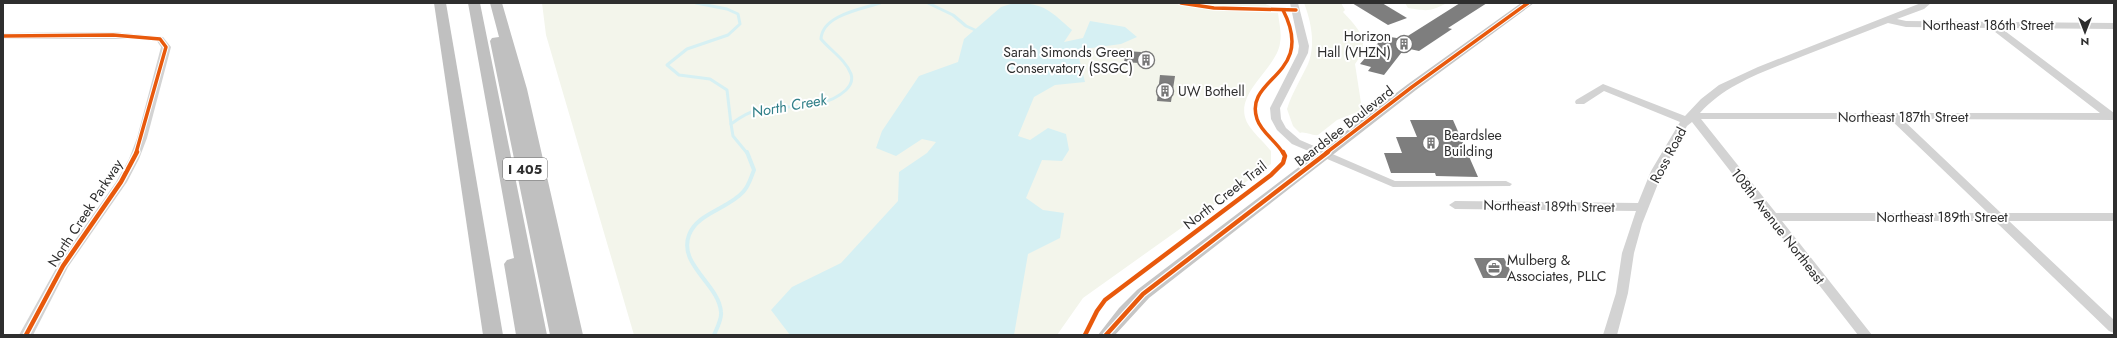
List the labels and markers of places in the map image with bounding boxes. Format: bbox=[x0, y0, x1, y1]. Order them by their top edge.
place label: Horizon Hall (VHZN) bbox=[1317, 26, 1391, 62]
building icon: Horizon Hall (VHZN) bbox=[1394, 34, 1414, 54]
place label: Sarah Simonds Green Conservatory (SSGC) bbox=[1003, 42, 1133, 78]
building icon: Sarah Simonds Green Conservatory (SSGC) bbox=[1136, 50, 1156, 70]
building icon: UW Bothell bbox=[1155, 81, 1175, 101]
place label: UW Bothell bbox=[1178, 81, 1245, 101]
place label: Beardslee Building bbox=[1444, 125, 1502, 161]
building icon: Beardslee Building bbox=[1421, 133, 1441, 153]
place label: Mulberg & Associates, PLLC bbox=[1507, 250, 1606, 286]
office icon: Mulberg & Associates, PLLC bbox=[1484, 258, 1504, 278]

